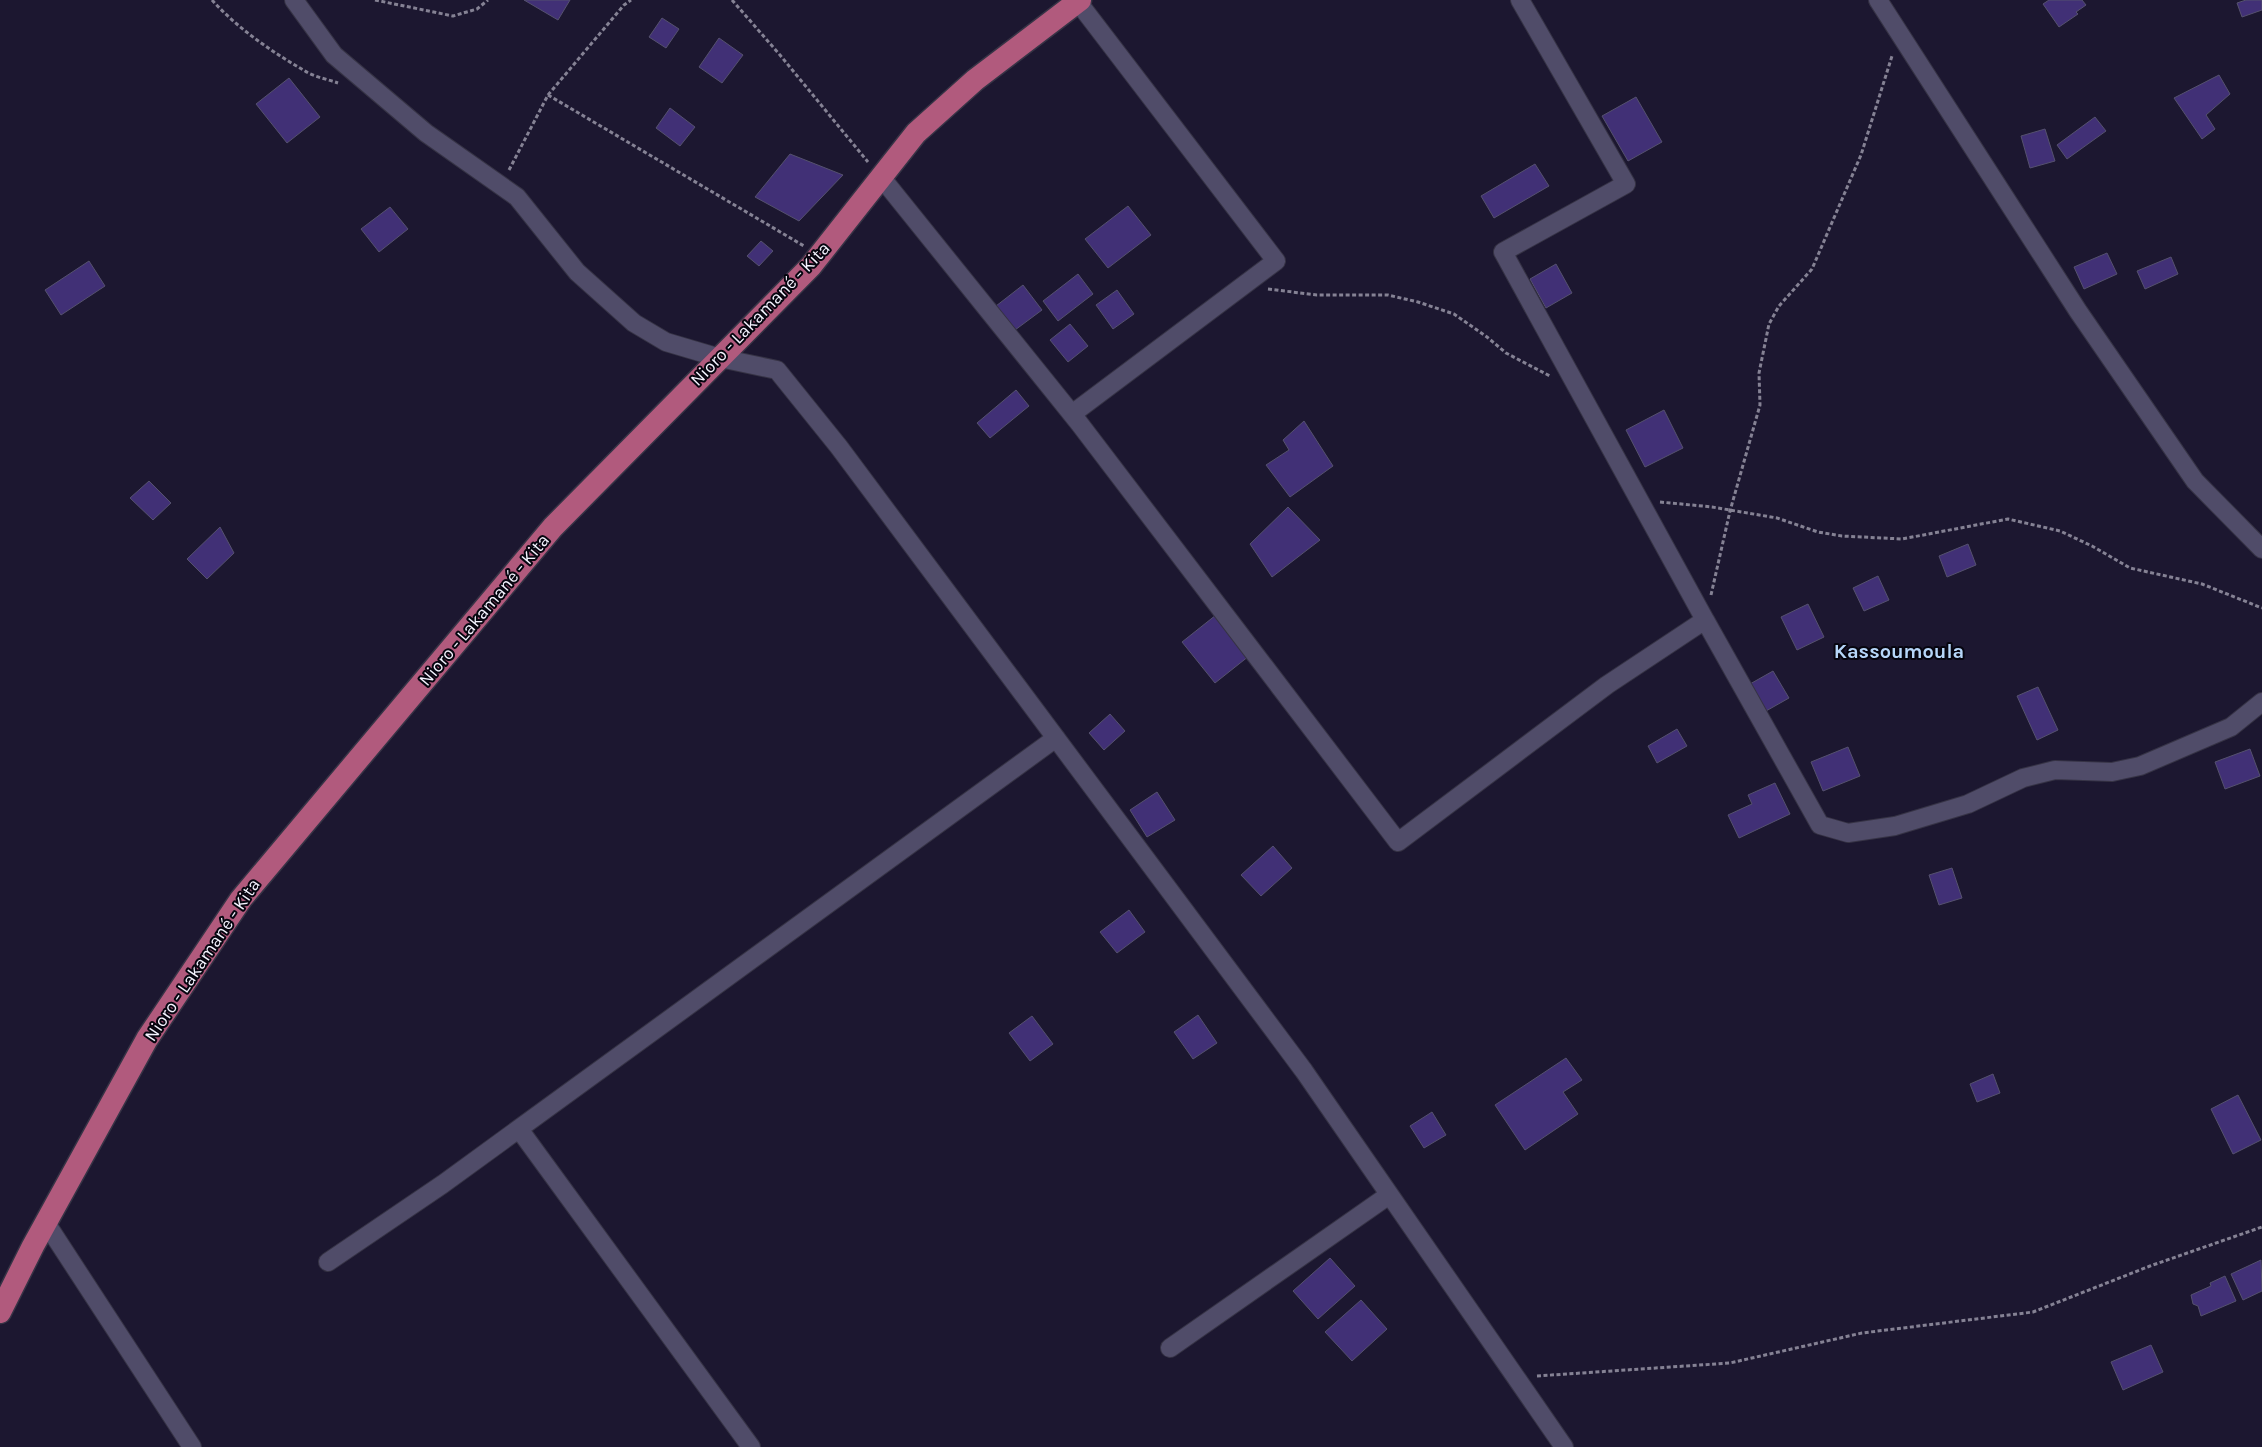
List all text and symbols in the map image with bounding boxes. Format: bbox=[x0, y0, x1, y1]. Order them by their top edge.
street label: Nioro - Lakamané - Kita bbox=[686, 237, 834, 391]
street label: Nioro - Lakamané - Kita bbox=[414, 530, 554, 690]
district label: Kassoumoula bbox=[1834, 640, 1964, 663]
street label: Nioro - Lakamané - Kita bbox=[139, 874, 265, 1046]

